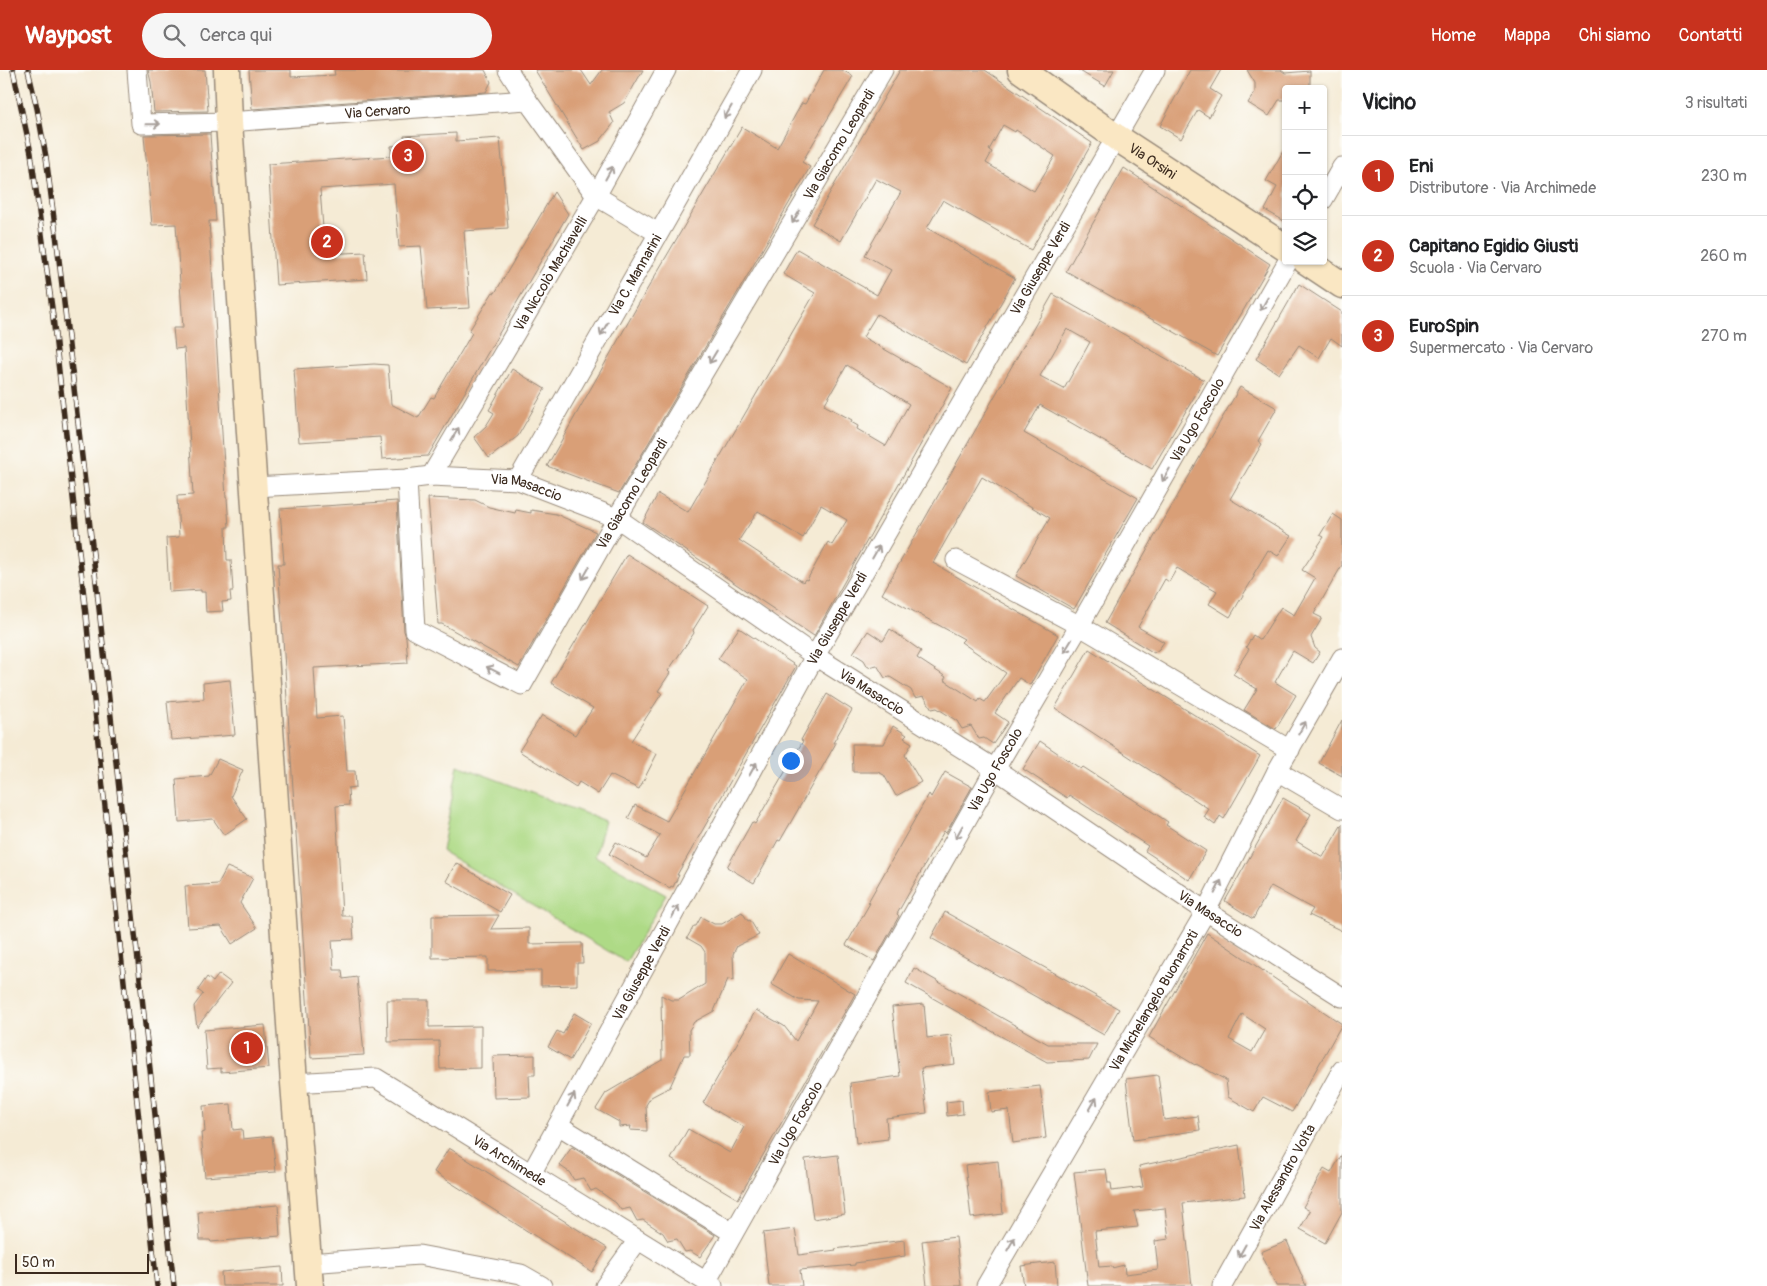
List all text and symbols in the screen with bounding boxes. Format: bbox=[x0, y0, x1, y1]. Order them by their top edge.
search box bbox=[142, 13, 492, 58]
text: Waypost bbox=[25, 21, 112, 50]
icon: search bbox=[160, 21, 188, 49]
text: Cerca qui bbox=[200, 23, 272, 47]
text: Home bbox=[1430, 24, 1476, 47]
text: Mappa bbox=[1504, 24, 1550, 47]
text: Chi siamo bbox=[1578, 24, 1651, 47]
text: Contatti bbox=[1679, 24, 1742, 47]
map controls bbox=[1282, 85, 1327, 265]
button: + bbox=[1282, 85, 1327, 130]
street label: Via Giacomo Leopardi bbox=[799, 86, 878, 203]
text: Vicino bbox=[1362, 89, 1416, 116]
text: 3 risultati bbox=[1685, 93, 1747, 113]
street label: Via Cervaro bbox=[344, 100, 411, 122]
one-way arrow bbox=[722, 105, 732, 119]
one-way arrow bbox=[145, 119, 161, 128]
button: − bbox=[1282, 130, 1327, 175]
pin: 3 bbox=[392, 137, 424, 175]
street label: Via Orsini bbox=[1126, 139, 1180, 183]
text: Eni bbox=[1409, 154, 1433, 178]
one-way arrow bbox=[604, 165, 614, 180]
text: 1 bbox=[1375, 166, 1381, 186]
text: 230 m bbox=[1701, 166, 1747, 186]
button: locate bbox=[1282, 175, 1327, 220]
text: Distributore · Via Archimede bbox=[1409, 178, 1596, 198]
one-way arrow bbox=[790, 210, 800, 224]
street label: Via Niccolò Machiavelli bbox=[510, 213, 591, 334]
street label: Via Giuseppe Verdi bbox=[1006, 218, 1074, 318]
button: layers bbox=[1282, 220, 1327, 265]
pin: 2 bbox=[311, 223, 343, 261]
street label: Via C. Mannarini bbox=[605, 231, 665, 319]
text: Capitano Egidio Giusti bbox=[1409, 234, 1578, 258]
text: 2 bbox=[1374, 246, 1382, 266]
text: 260 m bbox=[1700, 246, 1747, 266]
text: Scuola · Via Cervaro bbox=[1409, 258, 1542, 278]
one-way arrow bbox=[1259, 296, 1269, 311]
text: EuroSpin bbox=[1409, 314, 1479, 338]
one-way arrow bbox=[598, 322, 608, 336]
text: 3 bbox=[1374, 326, 1382, 346]
text: 270 m bbox=[1701, 326, 1747, 346]
text: Supermercato · Via Cervaro bbox=[1409, 338, 1593, 358]
one-way arrow bbox=[707, 350, 717, 364]
street label: Via Ugo Foscolo bbox=[1166, 374, 1228, 465]
one-way arrow bbox=[451, 427, 461, 441]
street label: Via Giacomo Leopardi bbox=[593, 435, 671, 552]
one-way arrow bbox=[1161, 467, 1170, 482]
street label: Via Masaccio bbox=[490, 470, 565, 505]
one-way arrow bbox=[871, 545, 881, 559]
one-way arrow bbox=[581, 565, 591, 579]
street label: Via Giuseppe Verdi bbox=[803, 568, 871, 668]
one-way arrow bbox=[1062, 639, 1072, 653]
one-way arrow bbox=[486, 665, 501, 674]
street label: Via Masaccio bbox=[836, 665, 908, 719]
one-way arrow bbox=[1297, 721, 1307, 736]
street label: Via Ugo Foscolo bbox=[964, 724, 1026, 815]
your location bbox=[778, 748, 804, 774]
one-way arrow bbox=[748, 762, 758, 777]
one-way arrow bbox=[954, 824, 964, 839]
one-way arrow bbox=[1213, 880, 1223, 895]
street label: Via Masaccio bbox=[1175, 886, 1247, 941]
one-way arrow bbox=[670, 904, 680, 919]
street label: Via Giuseppe Verdi bbox=[608, 923, 674, 1023]
street label: Via Michelangelo Buonarroti bbox=[1105, 926, 1202, 1074]
pin: 1 bbox=[231, 1029, 263, 1067]
street label: Via Ugo Foscolo bbox=[765, 1078, 826, 1169]
one-way arrow bbox=[567, 1094, 577, 1108]
one-way arrow bbox=[1088, 1097, 1098, 1111]
street label: Via Alessandro Volta bbox=[1246, 1121, 1319, 1234]
street label: Via Archimede bbox=[469, 1131, 550, 1190]
one-way arrow bbox=[1006, 1237, 1016, 1252]
one-way arrow bbox=[1237, 1243, 1246, 1258]
scale bar bbox=[15, 1251, 149, 1274]
text: 50 m bbox=[22, 1254, 55, 1271]

